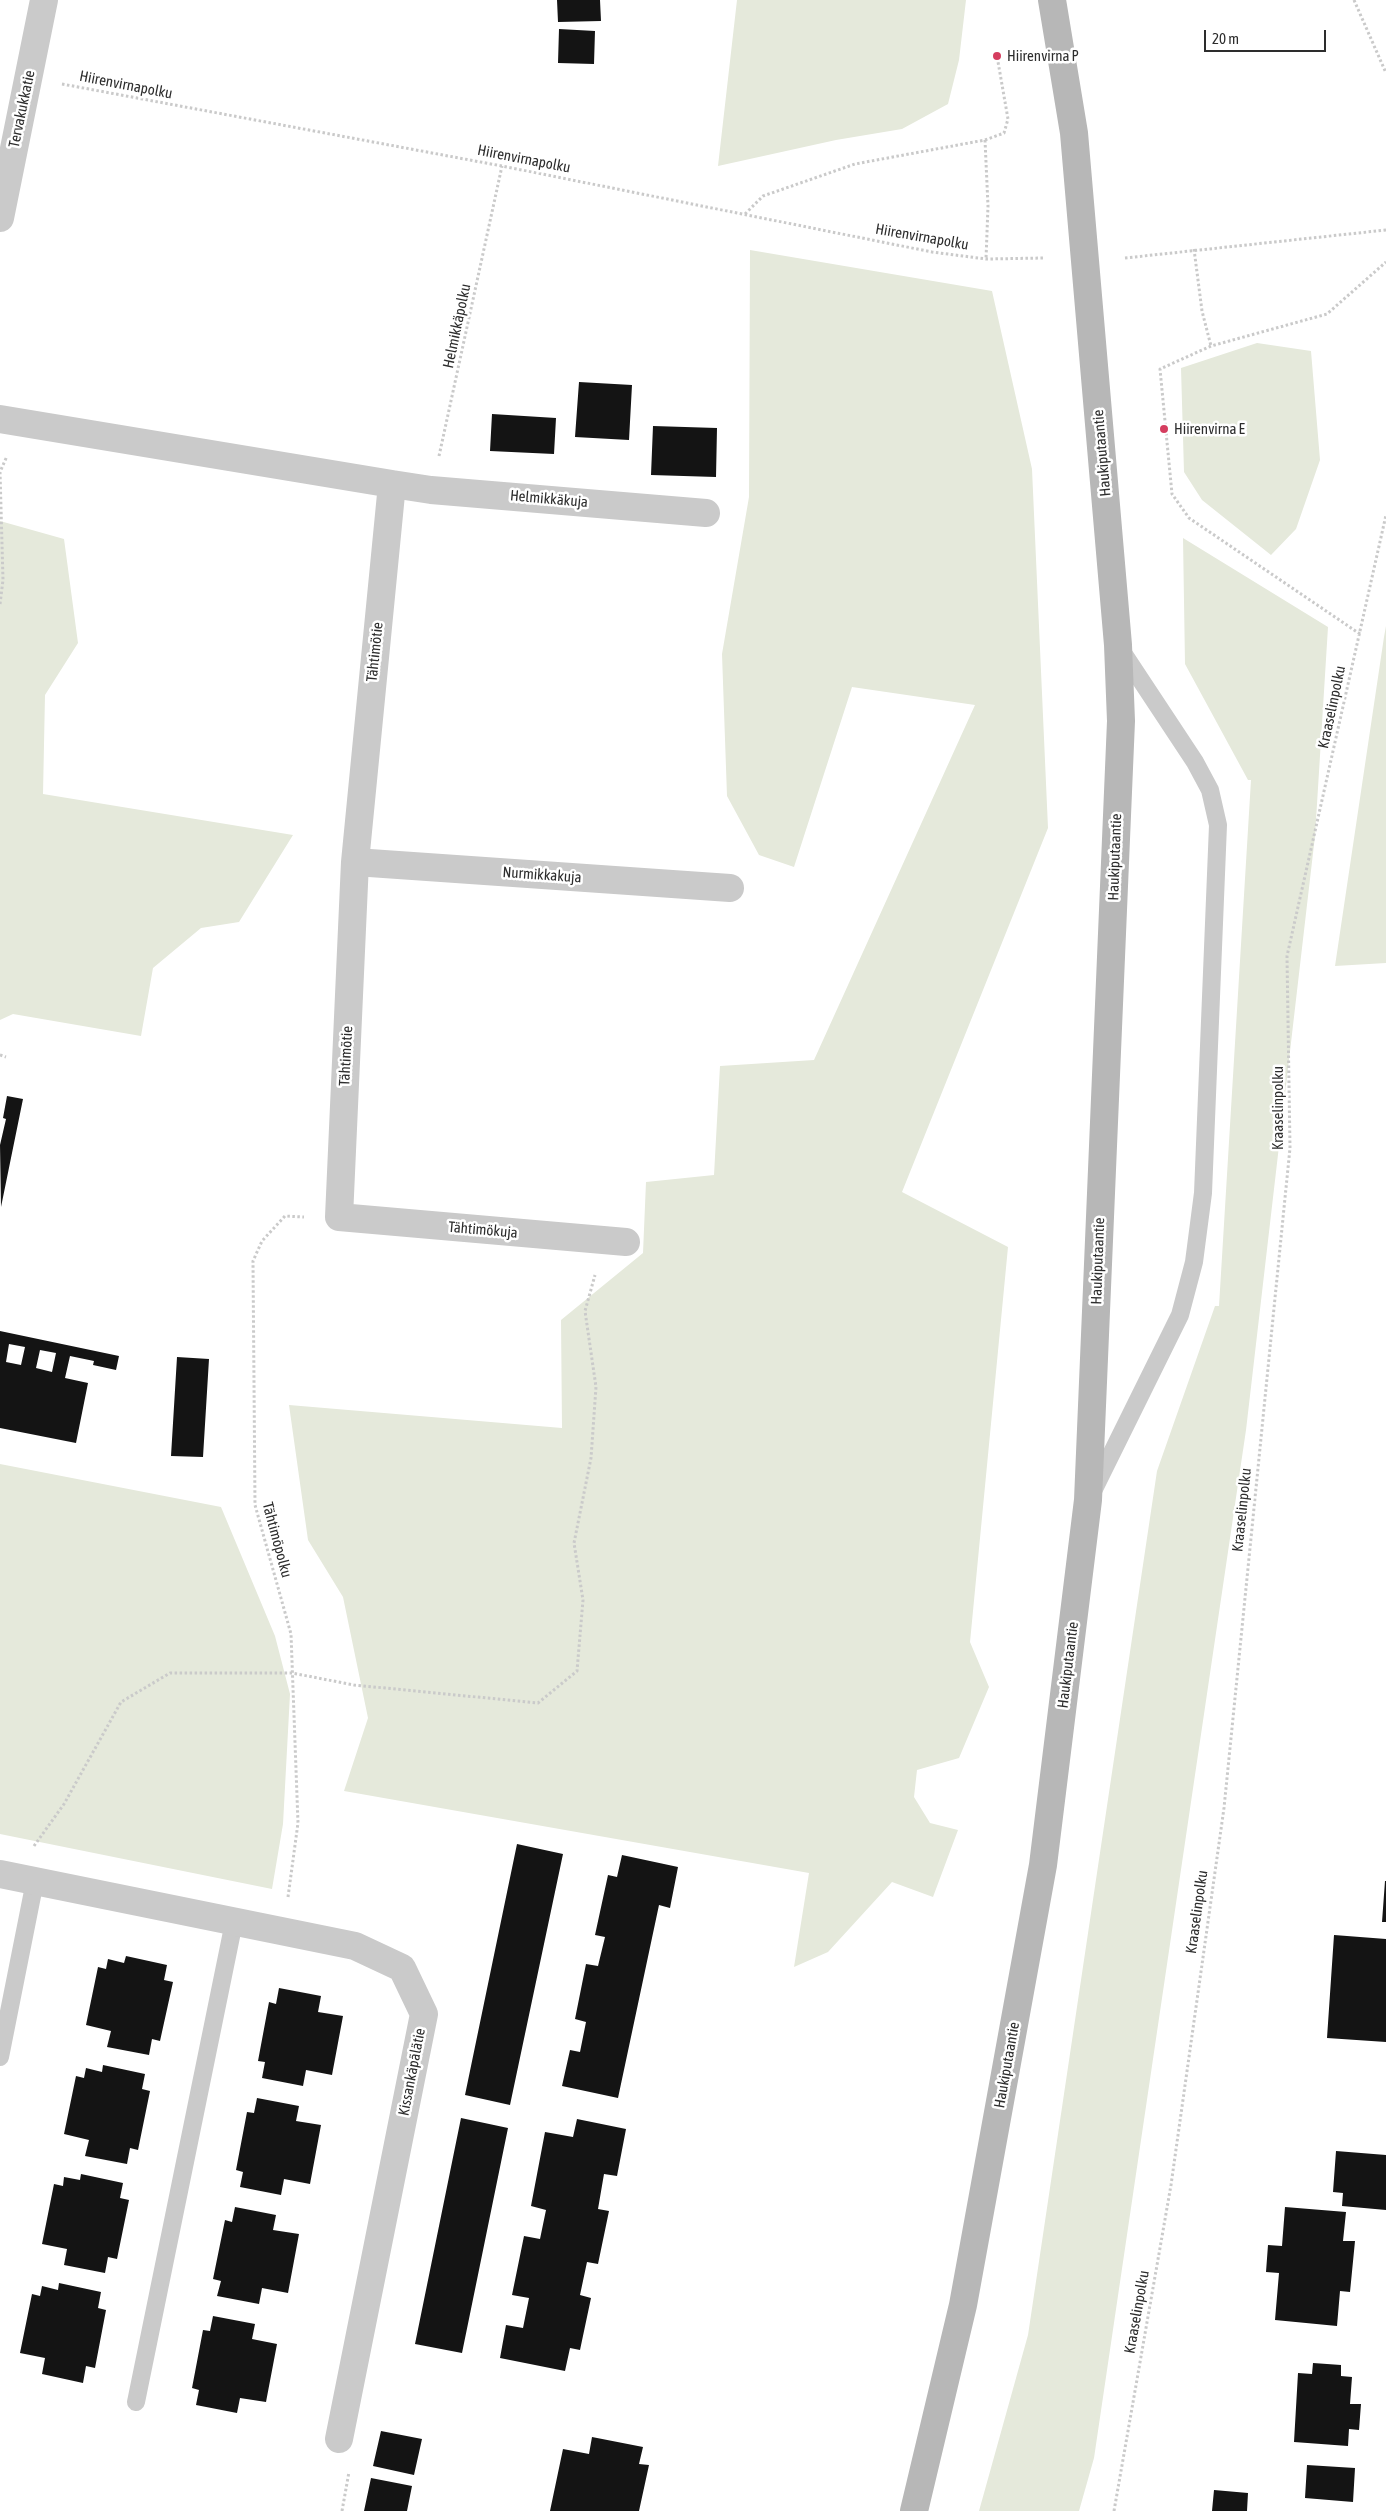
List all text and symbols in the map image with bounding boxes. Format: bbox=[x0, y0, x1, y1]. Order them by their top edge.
scale bar bbox=[1206, 20, 1328, 52]
text: 20 m bbox=[1212, 30, 1239, 47]
place label: Hiirenvirna P bbox=[1007, 47, 1079, 65]
marker: Hiirenvirna P bbox=[991, 50, 1003, 62]
street label: Hiirenvirnapolku bbox=[78, 67, 174, 103]
street label: Tervakukkatie bbox=[5, 69, 39, 149]
street label: Hiirenvirnapolku bbox=[476, 141, 572, 177]
street label: Hiirenvirnapolku bbox=[874, 220, 970, 254]
street label: Helmikkäpolku bbox=[439, 282, 475, 370]
street label: Haukiputaantie bbox=[1089, 409, 1115, 497]
place label: Hiirenvirna E bbox=[1174, 420, 1245, 438]
marker: Hiirenvirna E bbox=[1158, 423, 1170, 435]
street label: Helmikkäkuja bbox=[509, 487, 589, 511]
street label: Tähtimötie bbox=[363, 621, 387, 683]
street label: Kraaselinpolku bbox=[1314, 664, 1350, 750]
street label: Haukiputaantie bbox=[1104, 813, 1126, 901]
street label: Nurmikkakuja bbox=[502, 863, 582, 887]
street label: Tähtimötie bbox=[335, 1026, 357, 1086]
street label: Kraaselinpolku bbox=[1269, 1066, 1287, 1150]
street label: Haukiputaantie bbox=[1087, 1217, 1109, 1305]
street label: Tähtimökuja bbox=[448, 1218, 518, 1242]
street label: Kraaselinpolku bbox=[1229, 1467, 1255, 1553]
street label: Tähtimöpolku bbox=[258, 1500, 296, 1580]
street label: Haukiputaantie bbox=[1054, 1621, 1082, 1709]
street label: Kraaselinpolku bbox=[1182, 1869, 1212, 1955]
street label: Haukiputaantie bbox=[991, 2021, 1023, 2109]
street label: Kissankäpälätie bbox=[395, 2027, 429, 2117]
street label: Kraaselinpolku bbox=[1121, 2269, 1153, 2355]

